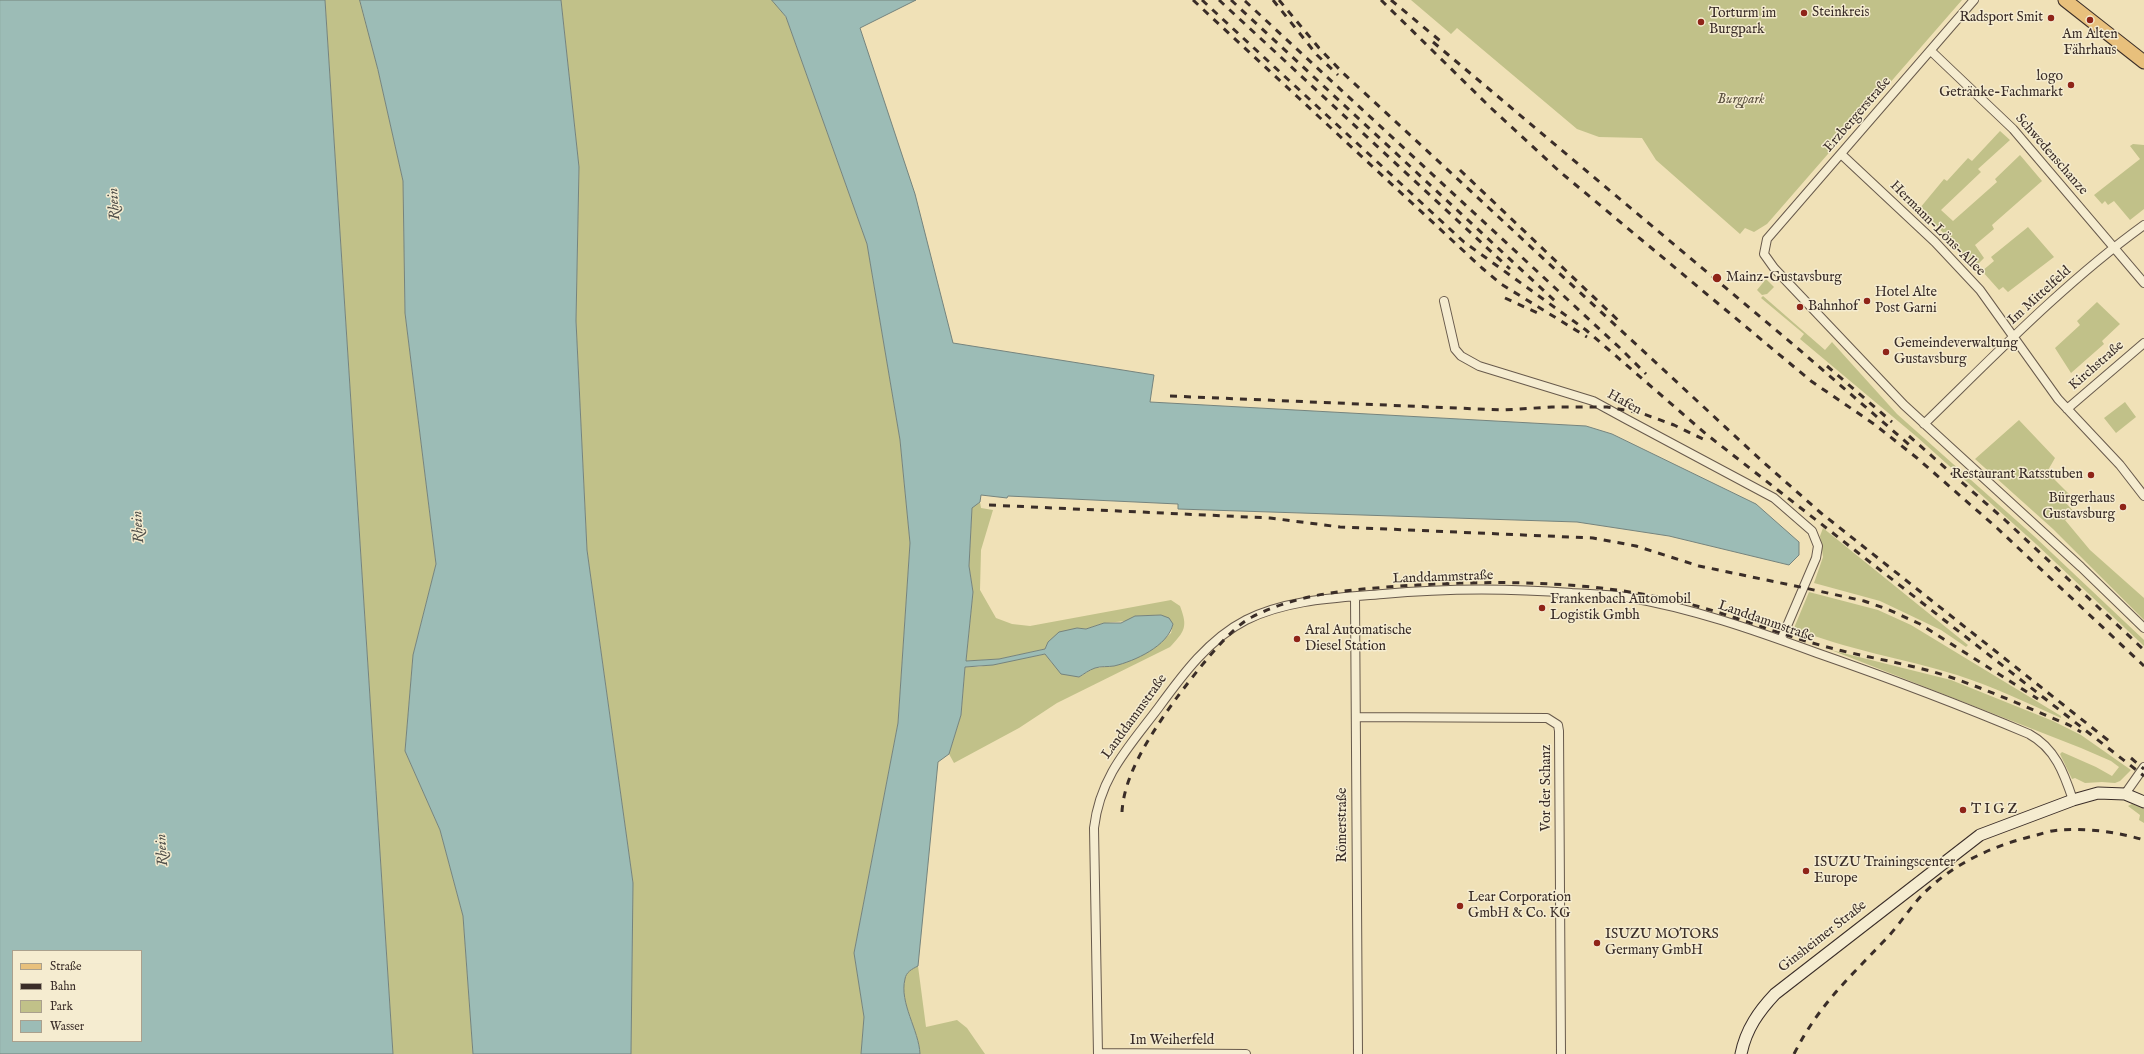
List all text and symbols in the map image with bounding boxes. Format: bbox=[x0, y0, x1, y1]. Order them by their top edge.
place label: Steinkreis bbox=[1812, 5, 1869, 21]
place label: Torturm im Burgpark bbox=[1709, 6, 1776, 38]
marker: Steinkreis bbox=[1799, 8, 1809, 18]
place label: Radsport Smit bbox=[1959, 10, 2043, 26]
marker: Radsport Smit bbox=[2046, 13, 2056, 23]
marker: Am Alten Fährhaus bbox=[2085, 15, 2095, 25]
marker: Torturm im Burgpark bbox=[1696, 17, 1706, 27]
place label: Am Alten Fährhaus bbox=[2062, 27, 2118, 60]
place label: logo Getränke-Fachmarkt bbox=[1939, 69, 2063, 102]
street label: Erzbergerstraße bbox=[1821, 74, 1895, 156]
marker: logo Getränke-Fachmarkt bbox=[2066, 80, 2076, 90]
park label: Burgpark bbox=[1717, 92, 1765, 108]
street label: Schwedenschanze bbox=[2011, 111, 2091, 199]
street label: Hermann-Löns-Allee bbox=[1886, 178, 1988, 280]
water label: Rhein bbox=[105, 187, 125, 221]
street label: Im Mittelfeld bbox=[2005, 263, 2075, 329]
place label: Mainz-Gustavsburg bbox=[1726, 270, 1842, 286]
marker: Mainz-Gustavsburg bbox=[1711, 272, 1723, 284]
place label: Hotel Alte Post Garni bbox=[1875, 285, 1937, 318]
marker: Hotel Alte Post Garni bbox=[1862, 296, 1872, 306]
place label: Bahnhof bbox=[1808, 299, 1858, 315]
marker: Bahnhof bbox=[1795, 302, 1805, 312]
place label: Gemeindeverwaltung Gustavsburg bbox=[1894, 336, 2018, 368]
street label: Kirchstraße bbox=[2066, 338, 2128, 394]
marker: Gemeindeverwaltung Gustavsburg bbox=[1881, 347, 1891, 357]
street label: Hafen bbox=[1604, 387, 1644, 419]
place label: Restaurant Ratsstuben bbox=[1952, 467, 2083, 483]
marker: Restaurant Ratsstuben bbox=[2086, 470, 2096, 480]
place label: Bürgerhaus Gustavsburg bbox=[2042, 491, 2115, 524]
marker: Bürgerhaus Gustavsburg bbox=[2118, 502, 2128, 512]
water label: Rhein bbox=[129, 510, 149, 544]
street label: Landdammstraße bbox=[1392, 568, 1494, 588]
place label: Frankenbach Automobil Logistik Gmbh bbox=[1550, 592, 1691, 624]
street label: Landdammstraße bbox=[1716, 598, 1816, 646]
marker: Frankenbach Automobil Logistik Gmbh bbox=[1537, 603, 1547, 613]
place label: Aral Automatische Diesel Station bbox=[1305, 623, 1412, 656]
marker: Aral Automatische Diesel Station bbox=[1292, 634, 1302, 644]
street label: Landdammstraße bbox=[1099, 671, 1171, 763]
street label: Vor der Schanz bbox=[1539, 745, 1555, 831]
street label: Römerstraße bbox=[1335, 787, 1351, 863]
place label: T I G Z bbox=[1971, 802, 2017, 818]
marker: T I G Z bbox=[1958, 805, 1968, 815]
water label: Rhein bbox=[153, 833, 173, 867]
place label: ISUZU Trainingscenter Europe bbox=[1814, 855, 1955, 888]
marker: ISUZU Trainingscenter Europe bbox=[1801, 866, 1811, 876]
place label: Lear Corporation GmbH & Co. KG bbox=[1468, 890, 1571, 922]
street label: Ginsheimer Straße bbox=[1776, 897, 1870, 977]
marker: Lear Corporation GmbH & Co. KG bbox=[1455, 901, 1465, 911]
place label: ISUZU MOTORS Germany GmbH bbox=[1605, 927, 1719, 960]
marker: ISUZU MOTORS Germany GmbH bbox=[1592, 938, 1602, 948]
legend bbox=[12, 950, 142, 1042]
text: Straße bbox=[50, 959, 82, 974]
text: Bahn bbox=[50, 979, 76, 994]
text: Park bbox=[50, 999, 73, 1014]
text: Wasser bbox=[50, 1019, 84, 1034]
street label: Im Weiherfeld bbox=[1130, 1033, 1214, 1049]

